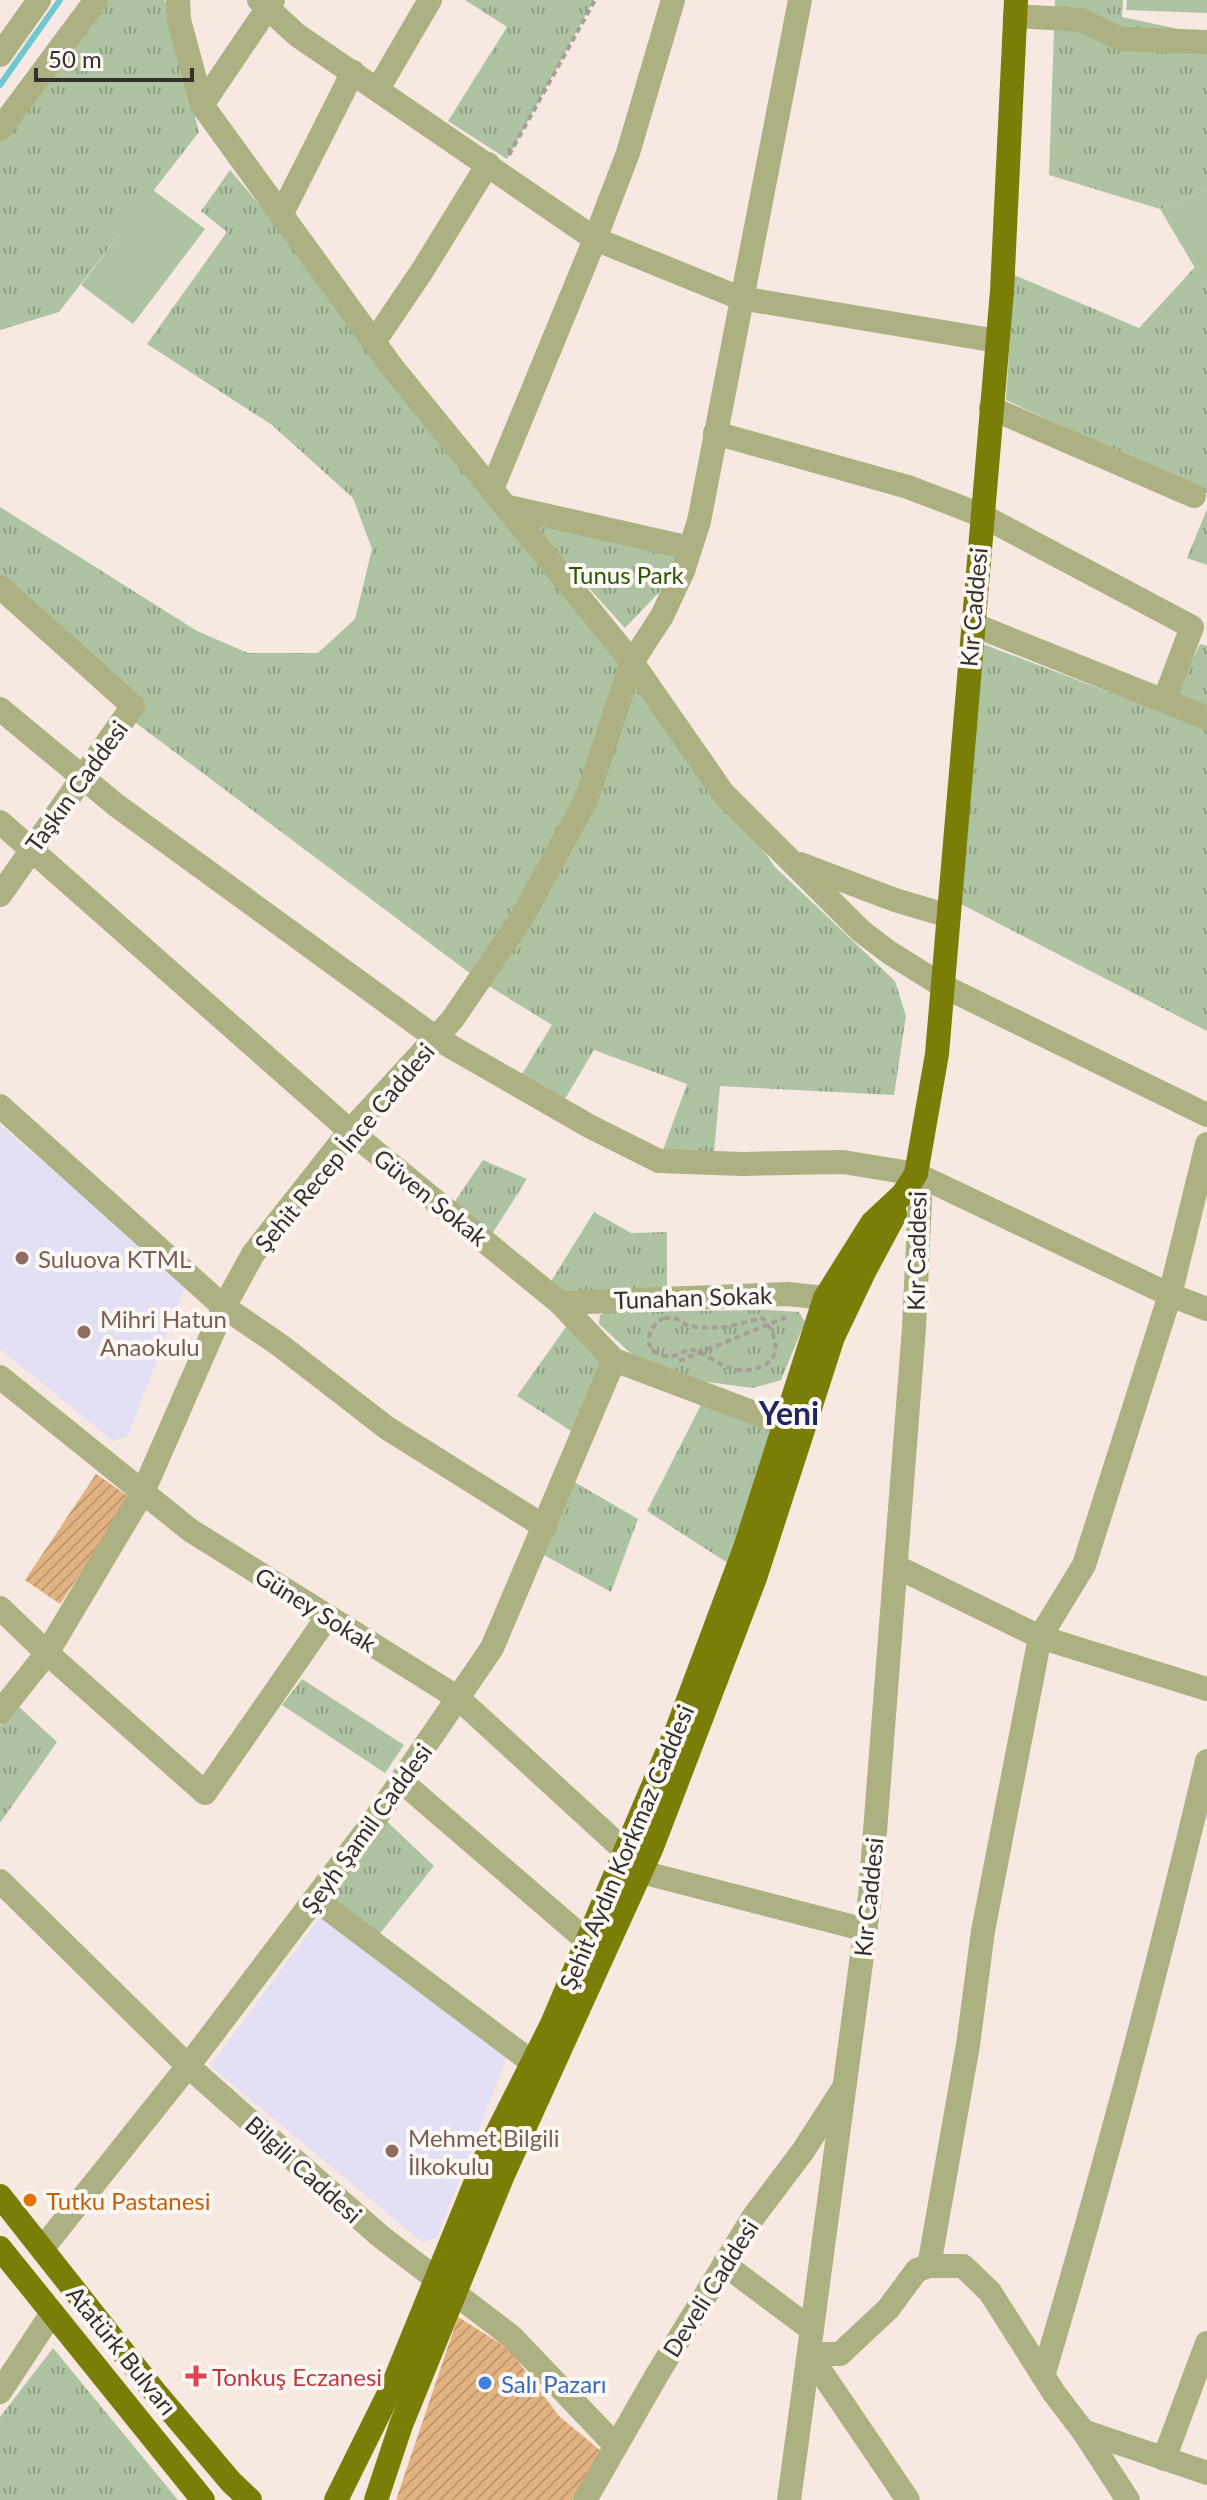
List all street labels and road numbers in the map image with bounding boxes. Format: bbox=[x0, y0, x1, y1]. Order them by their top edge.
street label: Kır Caddesi bbox=[953, 546, 993, 668]
street label: Taşkın Caddesi bbox=[19, 715, 133, 857]
street label: Şehit Recep İnce Caddesi bbox=[248, 1037, 440, 1257]
street label: Güven Sokak bbox=[368, 1142, 494, 1252]
street label: Kır Caddesi bbox=[900, 1191, 932, 1311]
street label: Tunahan Sokak bbox=[613, 1280, 773, 1314]
street label: Güney Sokak bbox=[250, 1560, 383, 1658]
street label: Şehit Aydın Korkmaz Caddesi bbox=[553, 1700, 699, 1994]
street label: Şeyh Şamil Caddesi bbox=[295, 1737, 437, 1919]
street label: Kır Caddesi bbox=[847, 1836, 889, 1958]
street label: Bilgili Caddesi bbox=[240, 2109, 368, 2229]
street label: Develi Caddesi bbox=[656, 2214, 764, 2362]
street label: Atatürk Bulvarı bbox=[61, 2280, 183, 2420]

